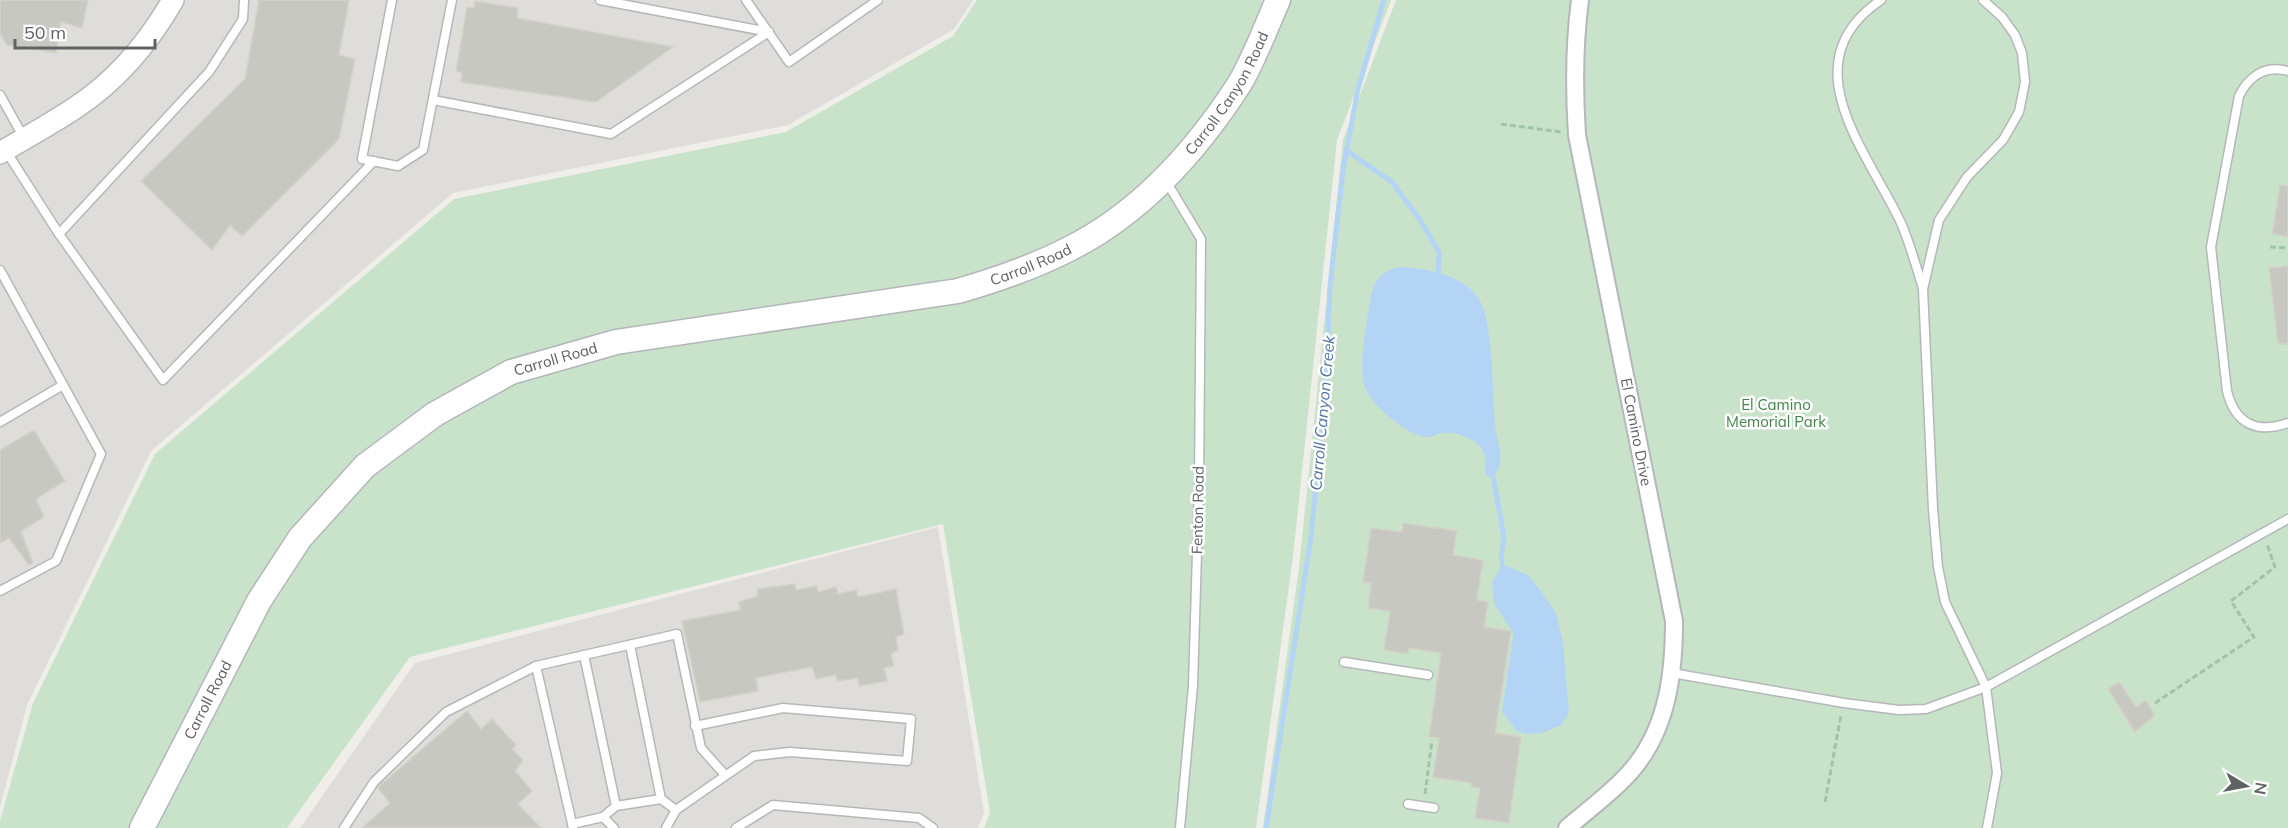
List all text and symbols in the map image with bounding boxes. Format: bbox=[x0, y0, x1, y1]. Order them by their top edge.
scale bar bbox=[15, 12, 154, 50]
text: 50 m bbox=[24, 21, 66, 44]
street label: Carroll Canyon Road bbox=[1181, 28, 1272, 159]
street label: Carroll Road bbox=[988, 239, 1075, 289]
water label: Carroll Canyon Creek bbox=[1305, 334, 1339, 491]
street label: Carroll Road bbox=[511, 338, 600, 380]
street label: El Camino Drive bbox=[1617, 376, 1656, 487]
park label: El Camino Memorial Park bbox=[1726, 395, 1826, 431]
street label: Fenton Road bbox=[1187, 466, 1208, 554]
street label: Carroll Road bbox=[179, 657, 236, 742]
north arrow bbox=[2216, 756, 2276, 816]
text: N bbox=[2250, 781, 2272, 796]

